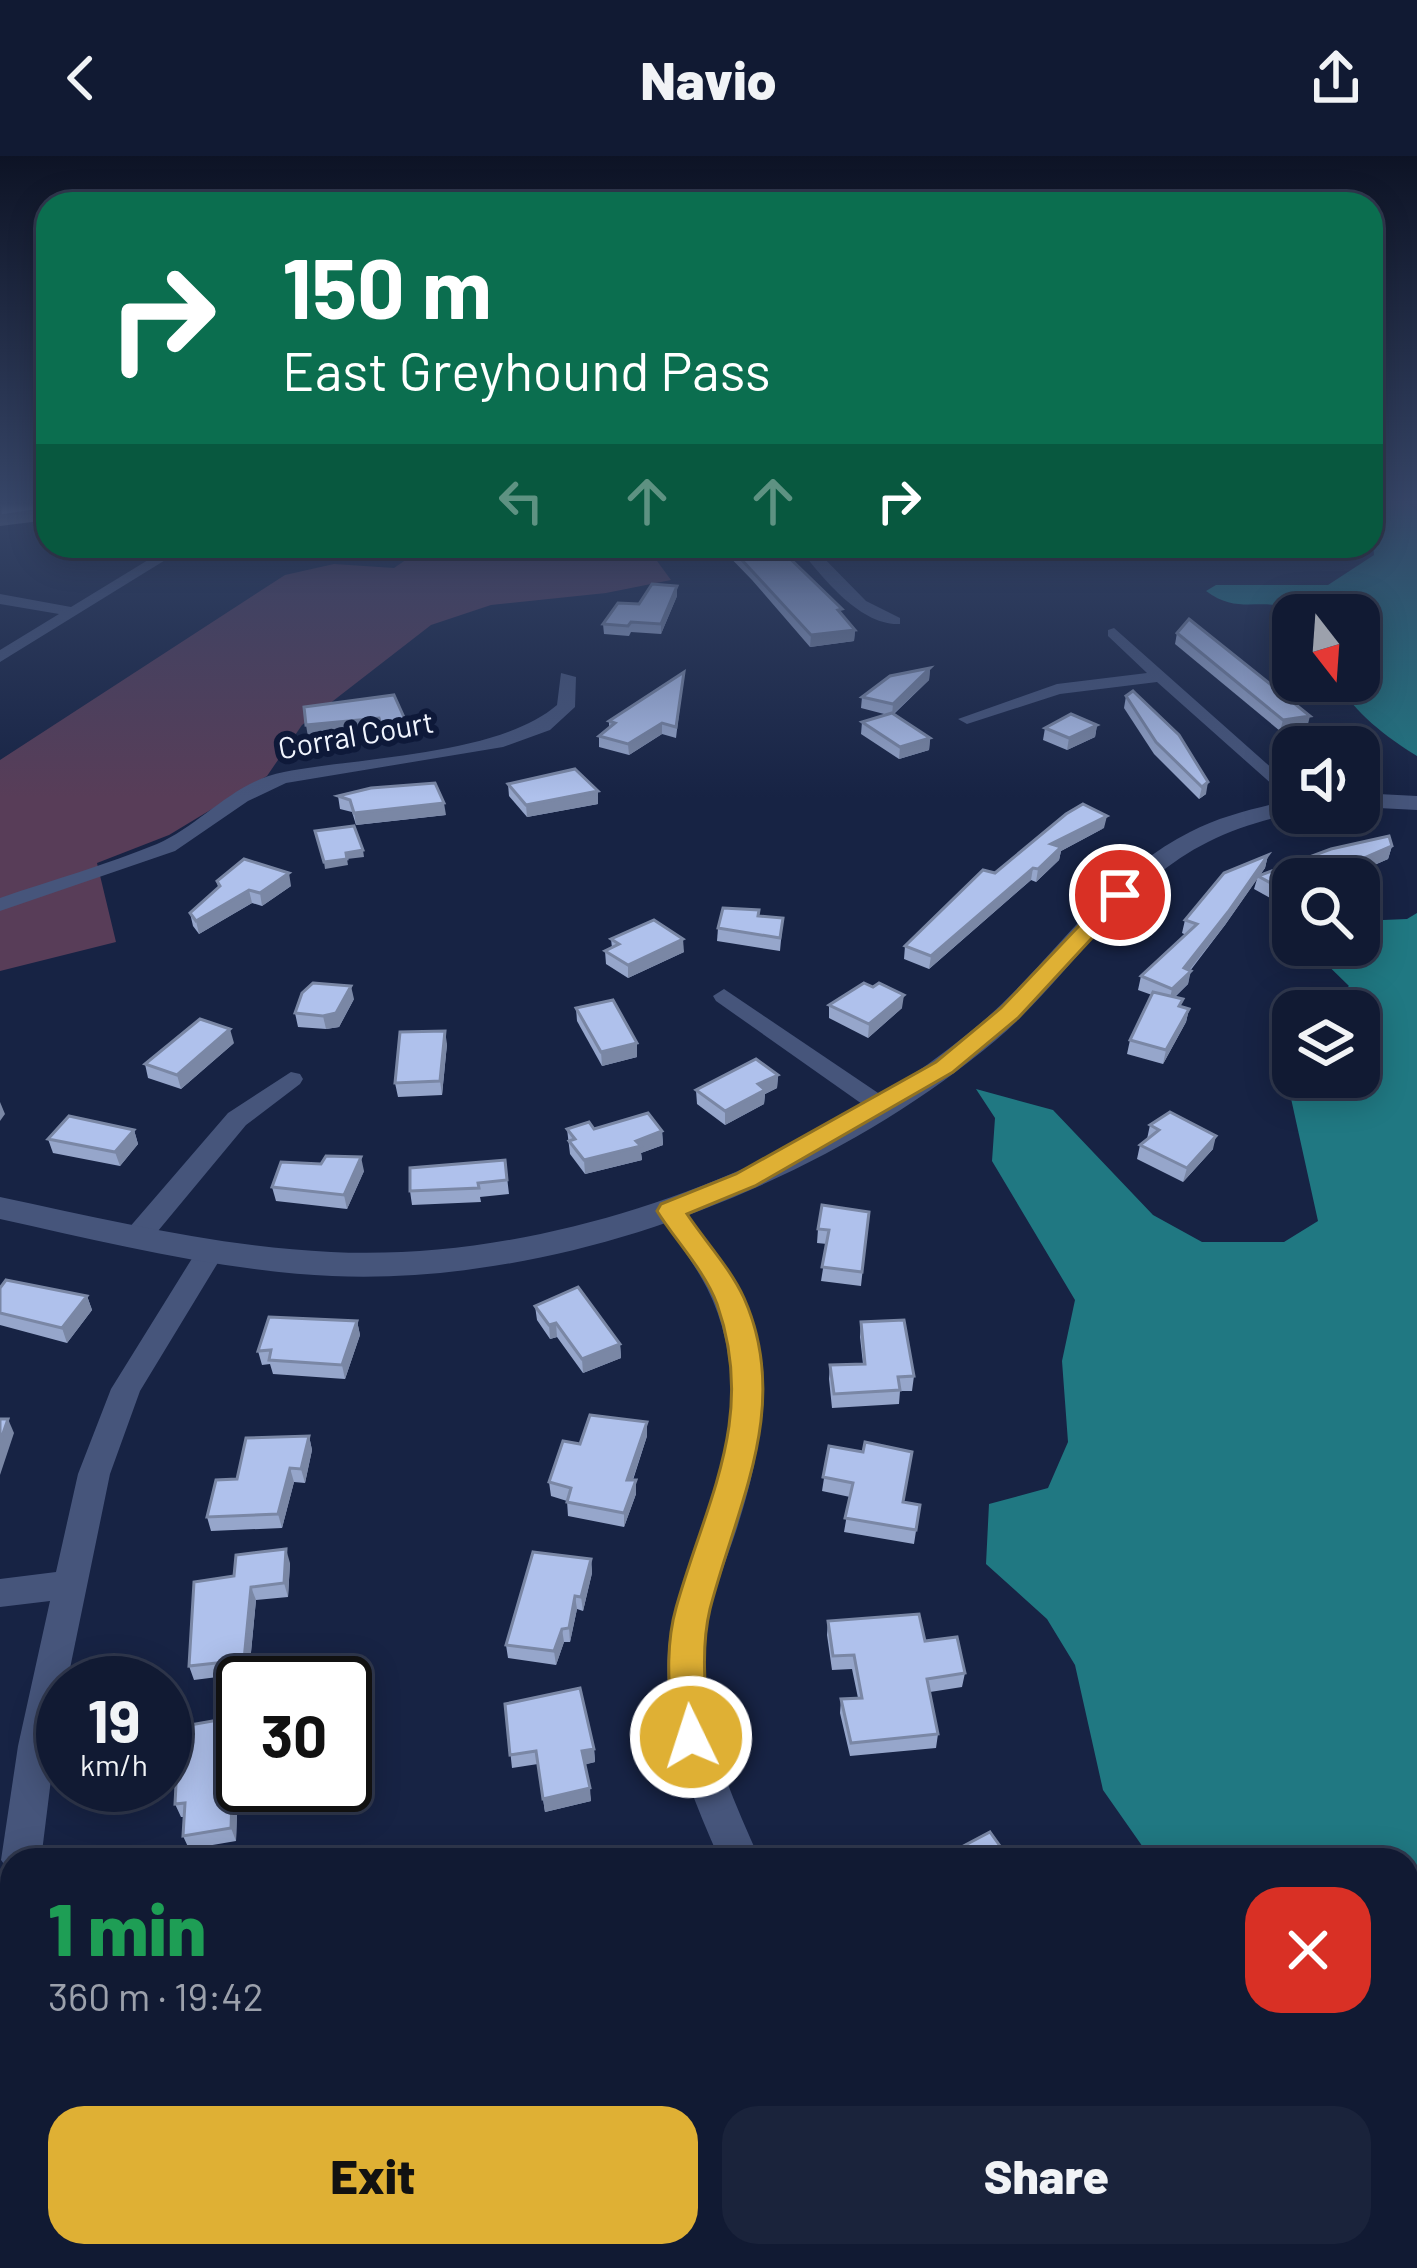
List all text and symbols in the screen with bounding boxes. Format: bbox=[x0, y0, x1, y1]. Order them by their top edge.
icon: back bbox=[48, 45, 114, 111]
icon: share bbox=[1303, 45, 1369, 111]
text: Navio bbox=[640, 46, 777, 111]
text: 150 m bbox=[282, 235, 492, 336]
icon: right bbox=[84, 240, 240, 396]
text: East Greyhound Pass bbox=[282, 337, 771, 402]
icon: left bbox=[488, 468, 554, 534]
icon: ahead bbox=[614, 468, 680, 534]
icon: ahead bbox=[740, 468, 806, 534]
icon: right bbox=[866, 468, 932, 534]
north arrow bbox=[1272, 594, 1380, 702]
map controls bbox=[1272, 594, 1380, 1098]
street label: Corral Court bbox=[275, 703, 436, 765]
button: sound bbox=[1272, 726, 1380, 834]
pin bbox=[1069, 844, 1171, 946]
button: search bbox=[1272, 858, 1380, 966]
icon: arrive bbox=[1087, 862, 1153, 928]
button: layers bbox=[1272, 990, 1380, 1098]
speed limit sign: 30 bbox=[216, 1656, 372, 1812]
position arrow bbox=[628, 1674, 754, 1800]
text: 19 bbox=[87, 1683, 141, 1755]
text: km/h bbox=[80, 1746, 148, 1782]
text: 1 min bbox=[48, 1884, 206, 1970]
button: close bbox=[1245, 1887, 1371, 2013]
text: 360 m · 19:42 bbox=[48, 1972, 264, 2019]
button: Exit bbox=[48, 2106, 698, 2244]
button: Share bbox=[722, 2106, 1371, 2244]

